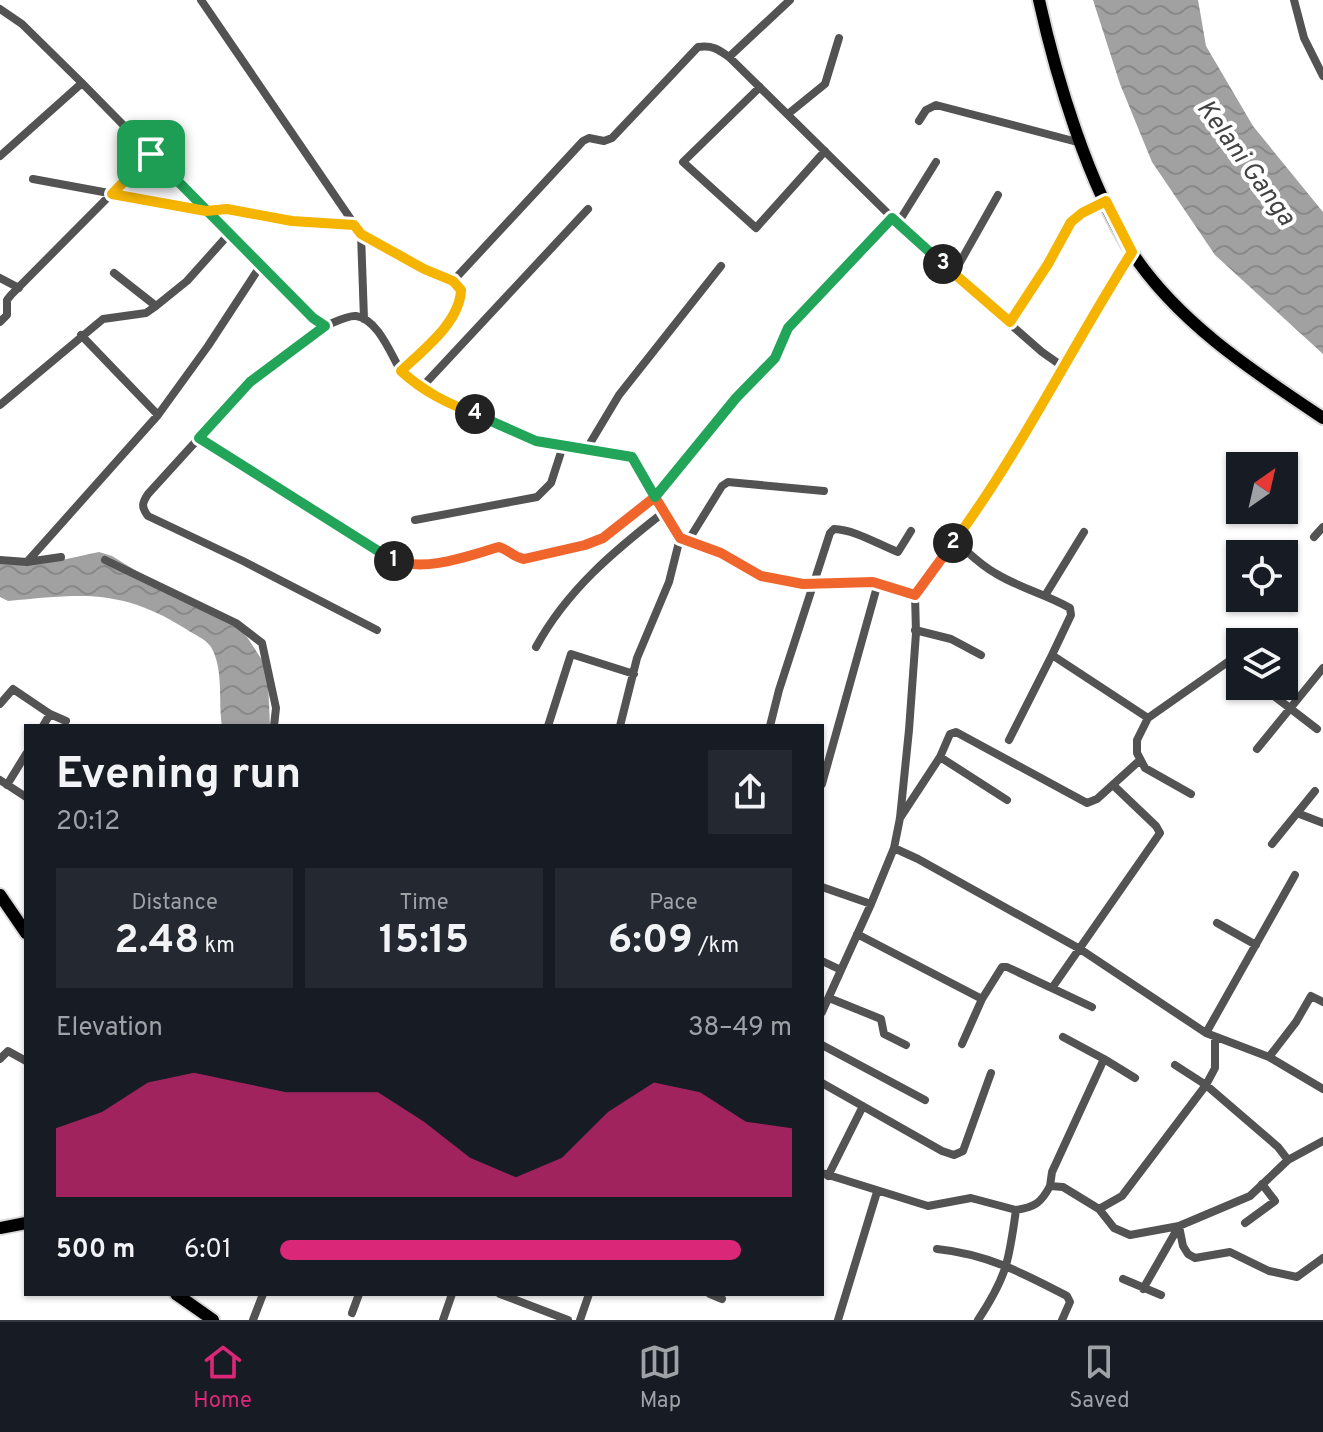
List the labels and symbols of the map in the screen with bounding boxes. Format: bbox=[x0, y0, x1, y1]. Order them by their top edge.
water label: Kelani Ganga bbox=[1188, 94, 1302, 234]
pin bbox=[117, 120, 185, 188]
pin: 3 bbox=[923, 244, 963, 284]
pin: 4 bbox=[455, 394, 495, 434]
north arrow bbox=[1226, 452, 1298, 524]
pin: 2 bbox=[933, 523, 973, 563]
pin: 1 bbox=[374, 541, 414, 581]

